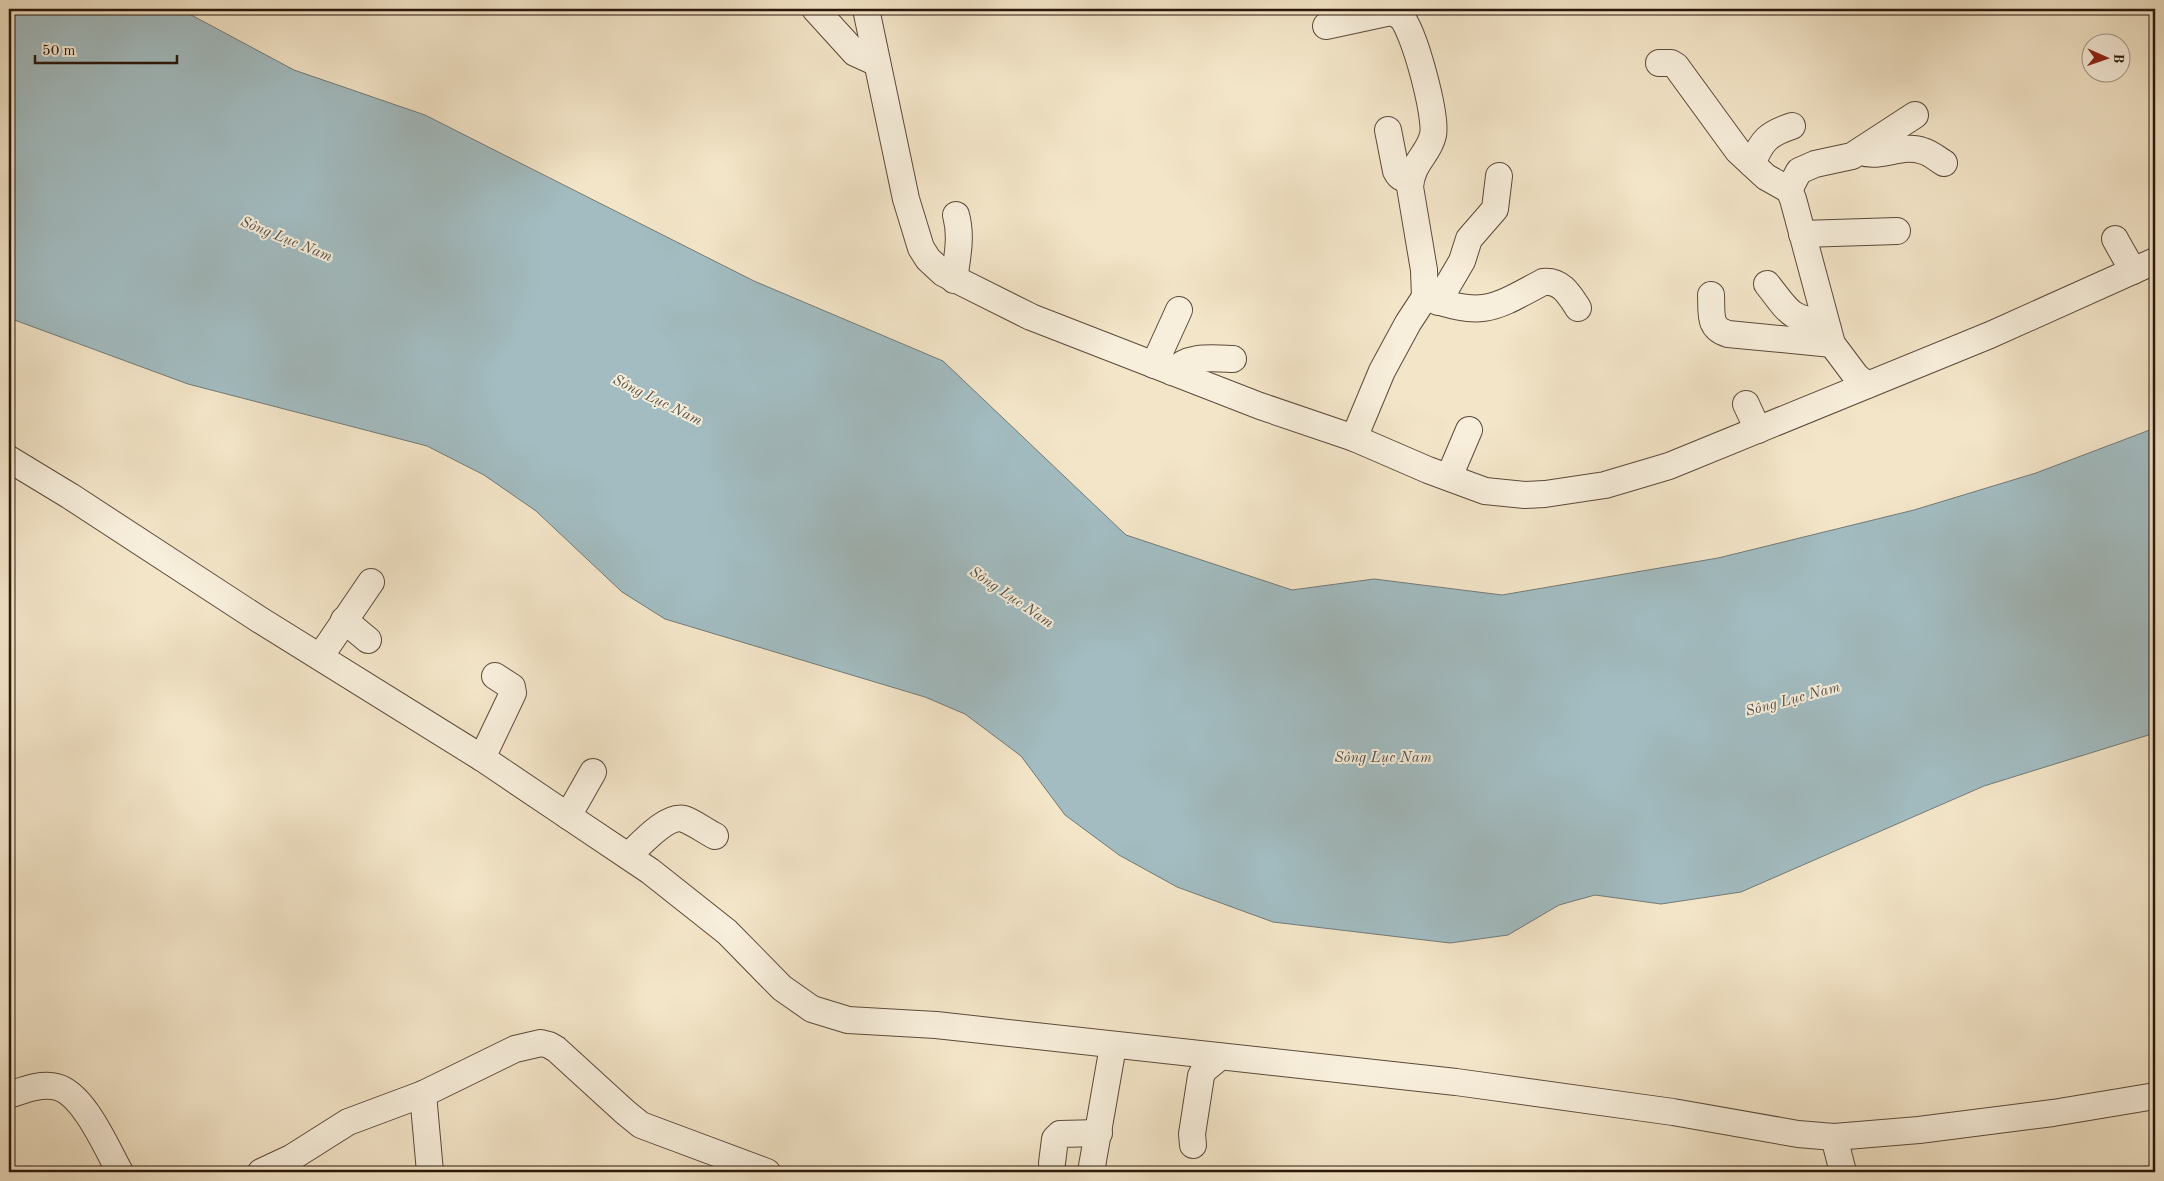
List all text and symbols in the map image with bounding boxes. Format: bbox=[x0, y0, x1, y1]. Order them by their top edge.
scale bar bbox=[35, 32, 178, 64]
north arrow bbox=[2082, 32, 2132, 82]
text: 50 m bbox=[42, 44, 76, 59]
text: B bbox=[2111, 53, 2125, 64]
water label: Sông Lục Nam bbox=[238, 215, 334, 265]
water label: Sông Lục Nam bbox=[610, 373, 704, 429]
water label: Sông Lục Nam bbox=[966, 565, 1056, 631]
water label: Sông Lục Nam bbox=[1744, 680, 1842, 720]
water label: Sông Lục Nam bbox=[1334, 751, 1432, 766]

